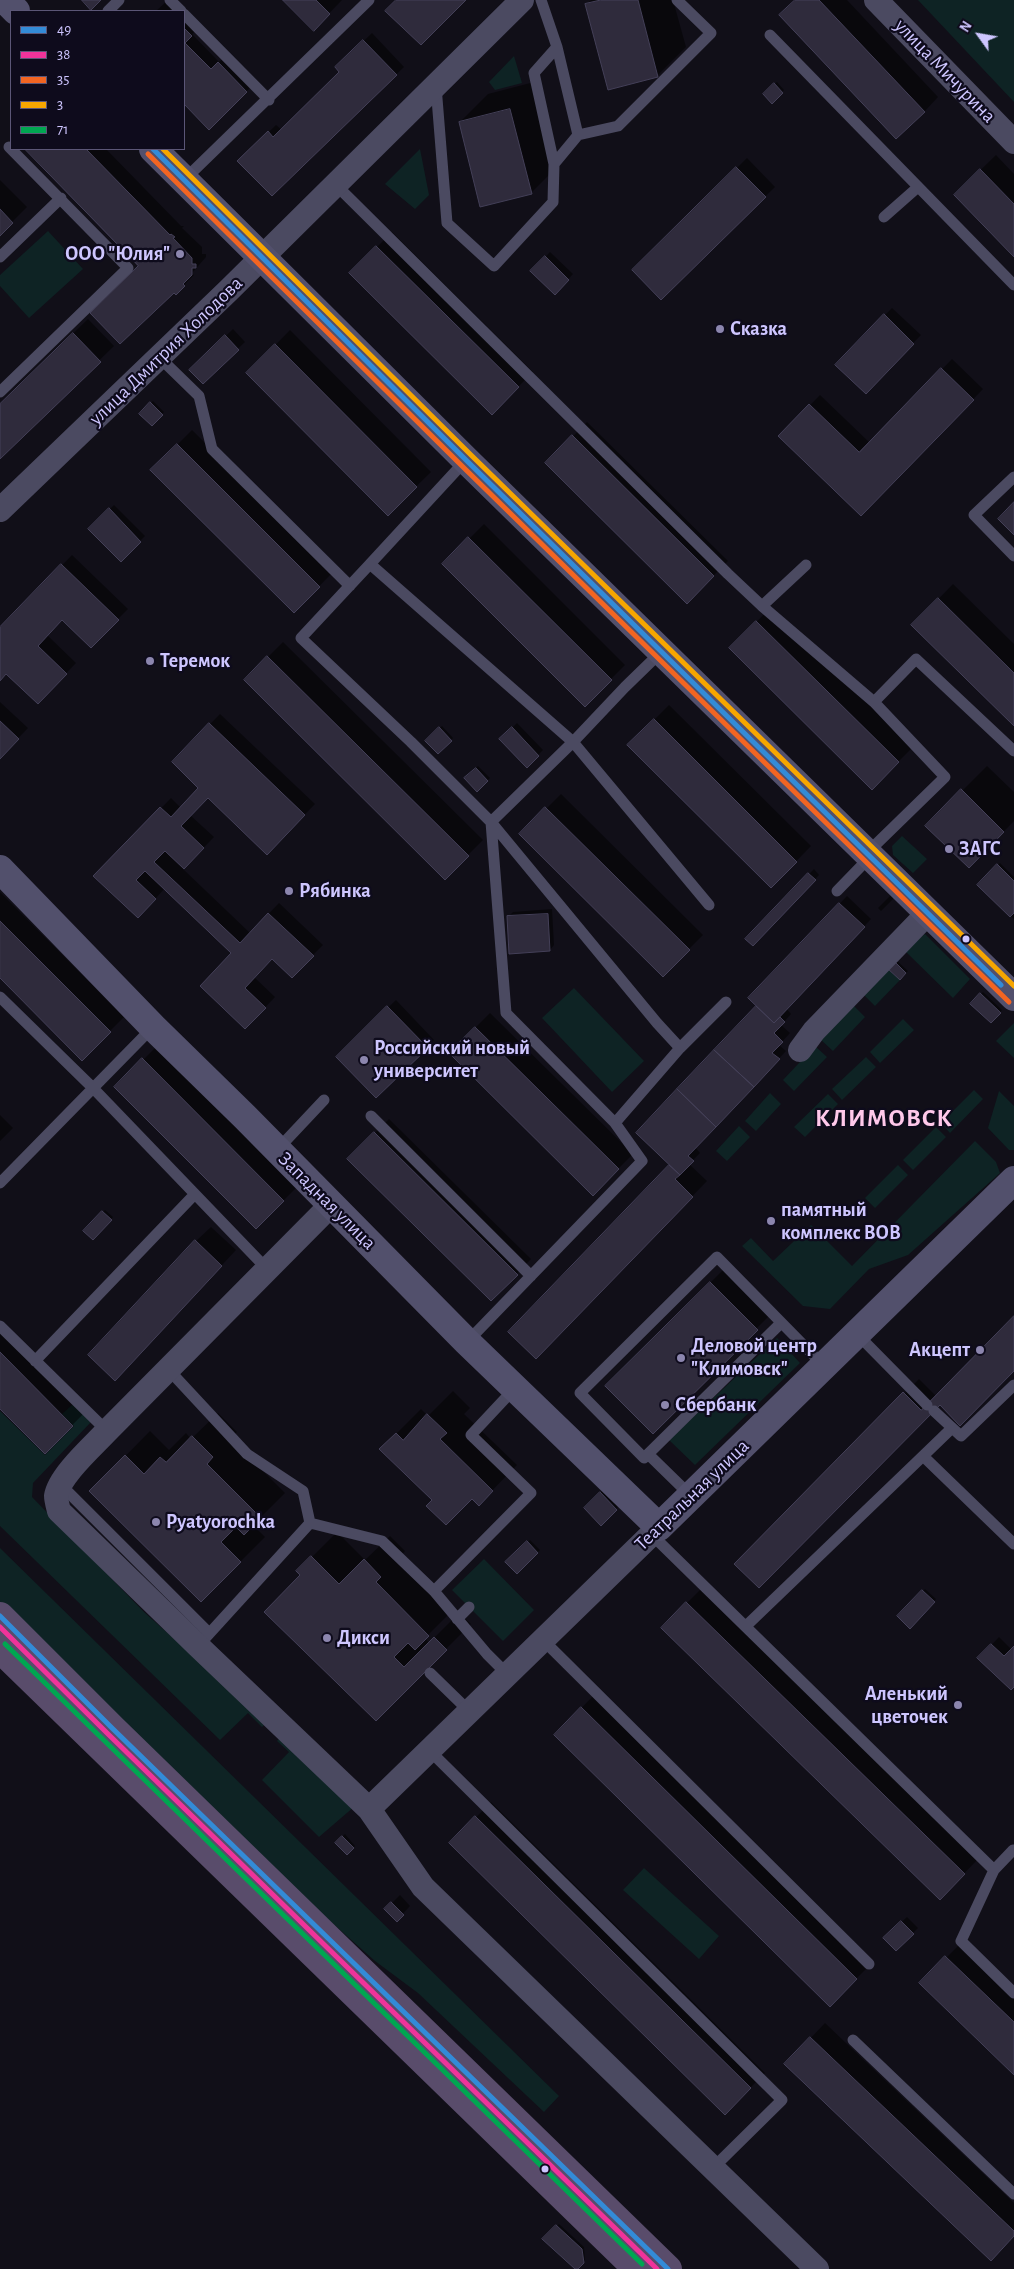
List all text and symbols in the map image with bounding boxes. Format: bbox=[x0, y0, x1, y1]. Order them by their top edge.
legend bbox=[10, 10, 185, 150]
north arrow bbox=[954, 10, 1004, 60]
street label: улица Мичурина bbox=[889, 14, 1001, 128]
text: N bbox=[958, 19, 975, 35]
text: 49 bbox=[57, 22, 71, 37]
text: 38 bbox=[57, 47, 70, 62]
text: 35 bbox=[57, 72, 69, 87]
text: 3 bbox=[57, 97, 63, 112]
text: 71 bbox=[57, 122, 68, 137]
place label: ООО "Юлия" bbox=[65, 242, 170, 266]
marker: ООО "Юлия" bbox=[174, 248, 186, 260]
street label: улица Дмитрия Холодова bbox=[84, 271, 248, 431]
place label: Сказка bbox=[730, 317, 787, 341]
marker: Сказка bbox=[714, 323, 726, 335]
place label: Теремок bbox=[160, 649, 230, 673]
marker: Теремок bbox=[144, 655, 156, 667]
place label: ЗАГС bbox=[959, 837, 1001, 861]
marker: ЗАГС bbox=[943, 843, 955, 855]
place label: Рябинка bbox=[299, 879, 371, 903]
marker: Рябинка bbox=[283, 885, 295, 897]
unlabelled marker bbox=[961, 934, 971, 944]
place label: Российский новый университет bbox=[374, 1036, 530, 1083]
marker: Российский новый университет bbox=[358, 1054, 370, 1066]
district label: КЛИМОВСК bbox=[814, 1103, 954, 1133]
street label: Западная улица bbox=[273, 1147, 381, 1255]
place label: памятный комплекс ВОВ bbox=[781, 1198, 901, 1245]
marker: памятный комплекс ВОВ bbox=[765, 1215, 777, 1227]
place label: Деловой центр "Климовск" bbox=[691, 1334, 817, 1381]
place label: Акцепт bbox=[909, 1338, 970, 1362]
marker: Акцепт bbox=[974, 1344, 986, 1356]
marker: Деловой центр "Климовск" bbox=[675, 1352, 687, 1364]
place label: Сбербанк bbox=[675, 1393, 756, 1417]
marker: Сбербанк bbox=[659, 1399, 671, 1411]
street label: Театральная улица bbox=[630, 1434, 754, 1556]
place label: Pyatyorochka bbox=[166, 1510, 275, 1534]
marker: Pyatyorochka bbox=[150, 1516, 162, 1528]
place label: Дикси bbox=[337, 1626, 390, 1650]
marker: Дикси bbox=[321, 1632, 333, 1644]
place label: Аленький цветочек bbox=[865, 1682, 948, 1729]
marker: Аленький цветочек bbox=[952, 1699, 964, 1711]
unlabelled marker bbox=[540, 2164, 550, 2174]

